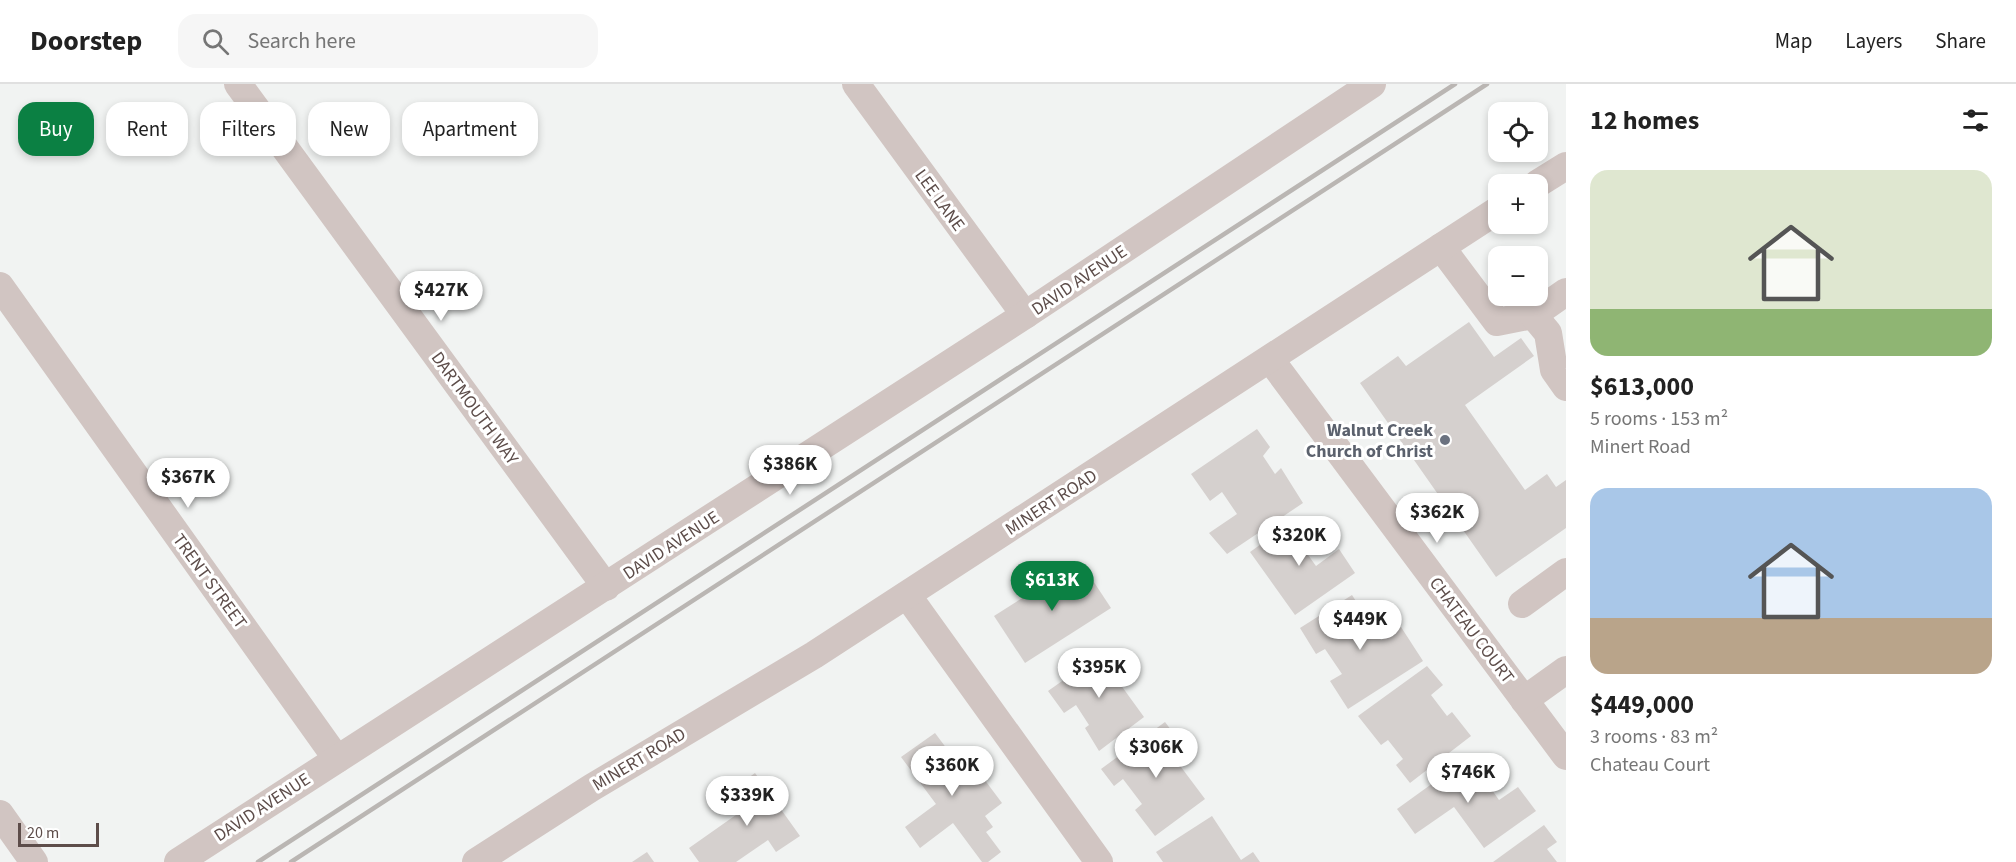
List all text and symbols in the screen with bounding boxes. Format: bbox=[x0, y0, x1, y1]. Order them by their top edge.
search box bbox=[178, 14, 598, 68]
text: Doorstep bbox=[30, 21, 142, 61]
icon: search bbox=[199, 25, 232, 58]
text: Search here bbox=[247, 25, 356, 57]
text: Map bbox=[1775, 26, 1812, 56]
text: Layers bbox=[1845, 26, 1902, 56]
text: Share bbox=[1935, 26, 1986, 56]
chip: Buy bbox=[18, 102, 94, 156]
chip: Rent bbox=[106, 102, 188, 156]
chip: Filters bbox=[200, 102, 296, 156]
chip: New bbox=[308, 102, 390, 156]
chip: Apartment bbox=[402, 102, 538, 156]
map controls bbox=[1488, 102, 1548, 306]
button: locate bbox=[1488, 102, 1548, 162]
text: 12 homes bbox=[1590, 102, 1699, 139]
icon: filters bbox=[1959, 104, 1992, 137]
street label: LEE LANE bbox=[909, 164, 971, 236]
button: + bbox=[1488, 174, 1548, 234]
icon: home bbox=[1737, 209, 1845, 317]
street label: DAVID AVENUE bbox=[1027, 239, 1132, 322]
button: − bbox=[1488, 246, 1548, 306]
pin: $427K bbox=[399, 271, 483, 322]
text: $427K bbox=[414, 276, 468, 304]
street label: DARTMOUTH WAY bbox=[425, 347, 524, 470]
text: $613,000 bbox=[1590, 368, 1694, 405]
text: 5 rooms · 153 m² bbox=[1590, 405, 1728, 433]
place label: Walnut Creek Church of Christ bbox=[1306, 418, 1433, 464]
marker: Walnut Creek Church of Christ bbox=[1438, 433, 1452, 447]
text: Minert Road bbox=[1590, 433, 1691, 461]
pin: $386K bbox=[748, 445, 832, 496]
text: $386K bbox=[763, 450, 817, 478]
pin: $367K bbox=[146, 458, 230, 509]
text: $367K bbox=[161, 463, 215, 491]
street label: MINERT ROAD bbox=[1000, 463, 1102, 542]
pin: $362K bbox=[1395, 493, 1479, 544]
text: $362K bbox=[1410, 498, 1464, 526]
street label: DAVID AVENUE bbox=[618, 505, 724, 586]
pin: $320K bbox=[1257, 516, 1341, 567]
text: $320K bbox=[1272, 521, 1326, 549]
icon: home bbox=[1737, 527, 1845, 635]
street label: TRENT STREET bbox=[167, 529, 253, 634]
pin: $613K bbox=[1010, 561, 1094, 612]
text: $613K bbox=[1025, 566, 1079, 594]
street label: CHATEAU COURT bbox=[1423, 572, 1520, 689]
pin: $449K bbox=[1318, 600, 1402, 651]
text: $449K bbox=[1333, 605, 1387, 633]
pin: $395K bbox=[1057, 648, 1141, 699]
text: $395K bbox=[1072, 653, 1126, 681]
text: $449,000 bbox=[1590, 686, 1694, 723]
street label: MINERT ROAD bbox=[588, 722, 691, 797]
text: 3 rooms · 83 m² bbox=[1590, 723, 1718, 751]
pin: $306K bbox=[1114, 728, 1198, 779]
text: $306K bbox=[1129, 733, 1183, 761]
pin: $360K bbox=[910, 746, 994, 797]
text: $360K bbox=[925, 751, 979, 779]
text: Chateau Court bbox=[1590, 751, 1710, 779]
pin: $746K bbox=[1426, 753, 1510, 804]
text: $746K bbox=[1441, 758, 1495, 786]
street label: DAVID AVENUE bbox=[209, 767, 315, 848]
pin: $339K bbox=[705, 776, 789, 827]
text: $339K bbox=[720, 781, 774, 809]
scale bar bbox=[18, 820, 99, 848]
text: 20 m bbox=[27, 822, 59, 844]

